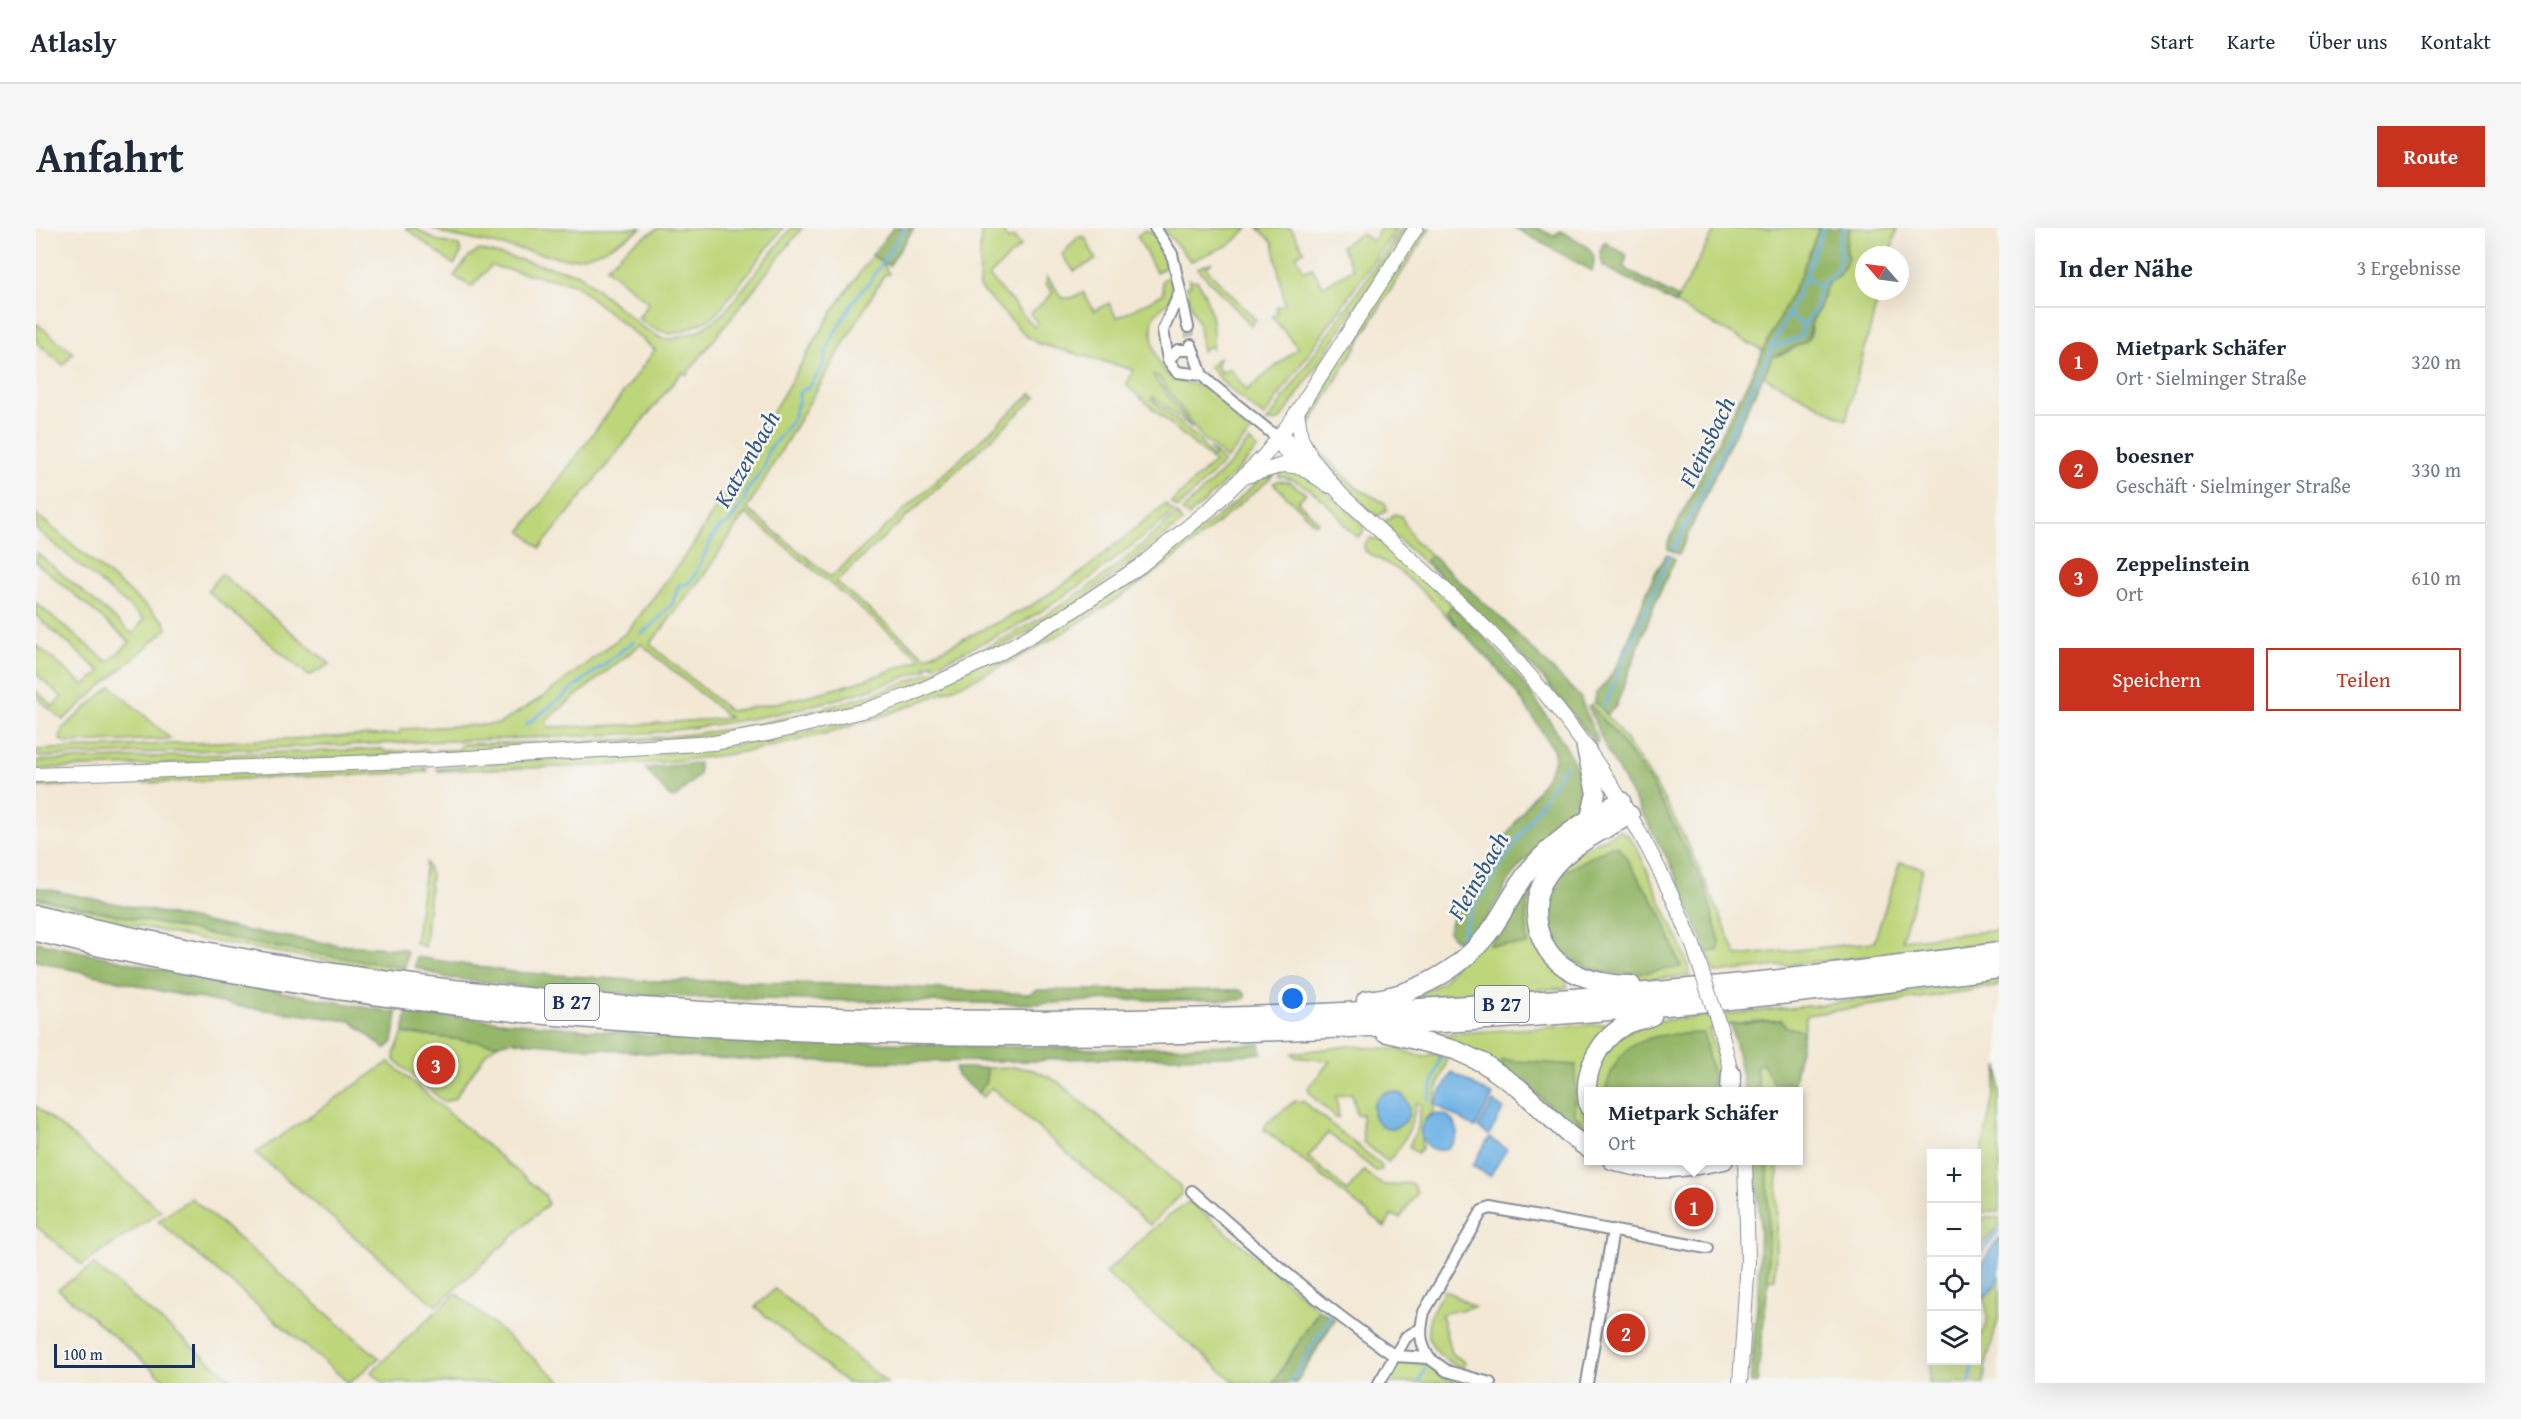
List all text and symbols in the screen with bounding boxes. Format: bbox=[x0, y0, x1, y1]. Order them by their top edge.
text: Atlasly bbox=[30, 21, 117, 62]
text: Start bbox=[2150, 26, 2194, 57]
text: Karte bbox=[2227, 26, 2275, 57]
text: Über uns bbox=[2308, 26, 2388, 57]
text: Kontakt bbox=[2421, 26, 2491, 57]
text: Anfahrt bbox=[36, 126, 184, 187]
button: Route bbox=[2377, 126, 2485, 187]
north arrow bbox=[1855, 246, 1909, 300]
text: In der Nähe bbox=[2059, 248, 2193, 287]
text: 3 Ergebnisse bbox=[2357, 253, 2461, 282]
text: Mietpark Schäfer bbox=[2116, 331, 2286, 363]
text: 1 bbox=[2073, 347, 2084, 376]
text: 320 m bbox=[2411, 347, 2461, 376]
text: Ort · Sielminger Straße bbox=[2116, 363, 2307, 392]
water label: Fleinsbach bbox=[1669, 390, 1744, 494]
water label: Katzenbach bbox=[704, 404, 788, 515]
text: boesner bbox=[2116, 439, 2194, 471]
text: 2 bbox=[2073, 455, 2084, 484]
text: 330 m bbox=[2411, 455, 2461, 484]
text: Geschäft · Sielminger Straße bbox=[2116, 471, 2351, 500]
text: Zeppelinstein bbox=[2116, 547, 2250, 579]
text: 3 bbox=[2073, 563, 2084, 592]
text: 610 m bbox=[2411, 563, 2461, 592]
text: Ort bbox=[2116, 579, 2143, 608]
button: Speichern bbox=[2059, 648, 2254, 711]
button: Teilen bbox=[2266, 648, 2461, 711]
water label: Fleinsbach bbox=[1438, 825, 1517, 927]
road number: B 27 bbox=[545, 984, 599, 1020]
your location bbox=[1278, 984, 1307, 1013]
road number: B 27 bbox=[1475, 986, 1529, 1022]
pin: 3 bbox=[416, 1042, 456, 1088]
popup bbox=[1584, 1087, 1803, 1165]
text: Mietpark Schäfer bbox=[1608, 1096, 1779, 1128]
text: Ort bbox=[1608, 1128, 1636, 1157]
map controls bbox=[1927, 1149, 1981, 1365]
button: + bbox=[1927, 1149, 1981, 1203]
pin: 1 bbox=[1674, 1184, 1714, 1230]
button: − bbox=[1927, 1203, 1981, 1257]
button: locate bbox=[1927, 1257, 1981, 1311]
pin: 2 bbox=[1606, 1310, 1646, 1356]
button: layers bbox=[1927, 1311, 1981, 1365]
scale bar bbox=[54, 1341, 195, 1368]
text: 100 m bbox=[63, 1342, 103, 1366]

